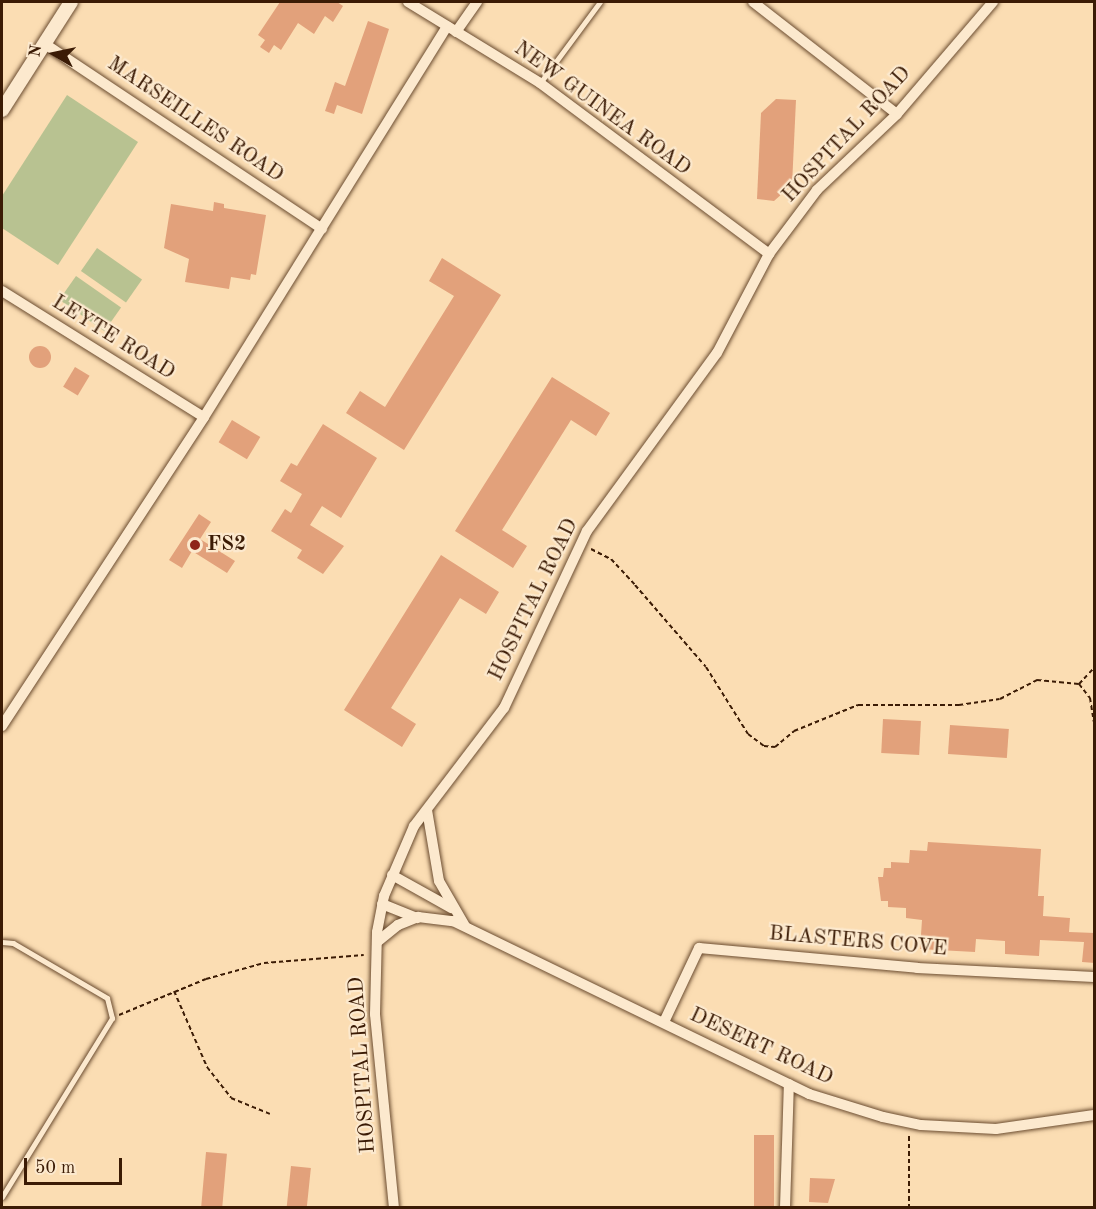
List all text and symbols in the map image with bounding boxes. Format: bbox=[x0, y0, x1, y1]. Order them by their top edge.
north arrow bbox=[24, 24, 84, 84]
street label: NEW GUINEA ROAD bbox=[509, 36, 695, 182]
text: N bbox=[27, 44, 45, 58]
street label: MARSEILLES ROAD bbox=[102, 52, 288, 188]
street label: HOSPITAL ROAD bbox=[777, 62, 917, 208]
street label: LEYTE ROAD bbox=[47, 290, 179, 386]
street label: HOSPITAL ROAD bbox=[484, 515, 584, 685]
place label: FS2 bbox=[207, 532, 246, 558]
marker: FS2 bbox=[188, 538, 202, 552]
street label: BLASTERS COVE bbox=[768, 922, 948, 962]
street label: HOSPITAL ROAD bbox=[344, 976, 382, 1154]
street label: DESERT ROAD bbox=[685, 1003, 837, 1091]
scale bar bbox=[27, 1146, 124, 1184]
text: 50 m bbox=[35, 1159, 75, 1177]

